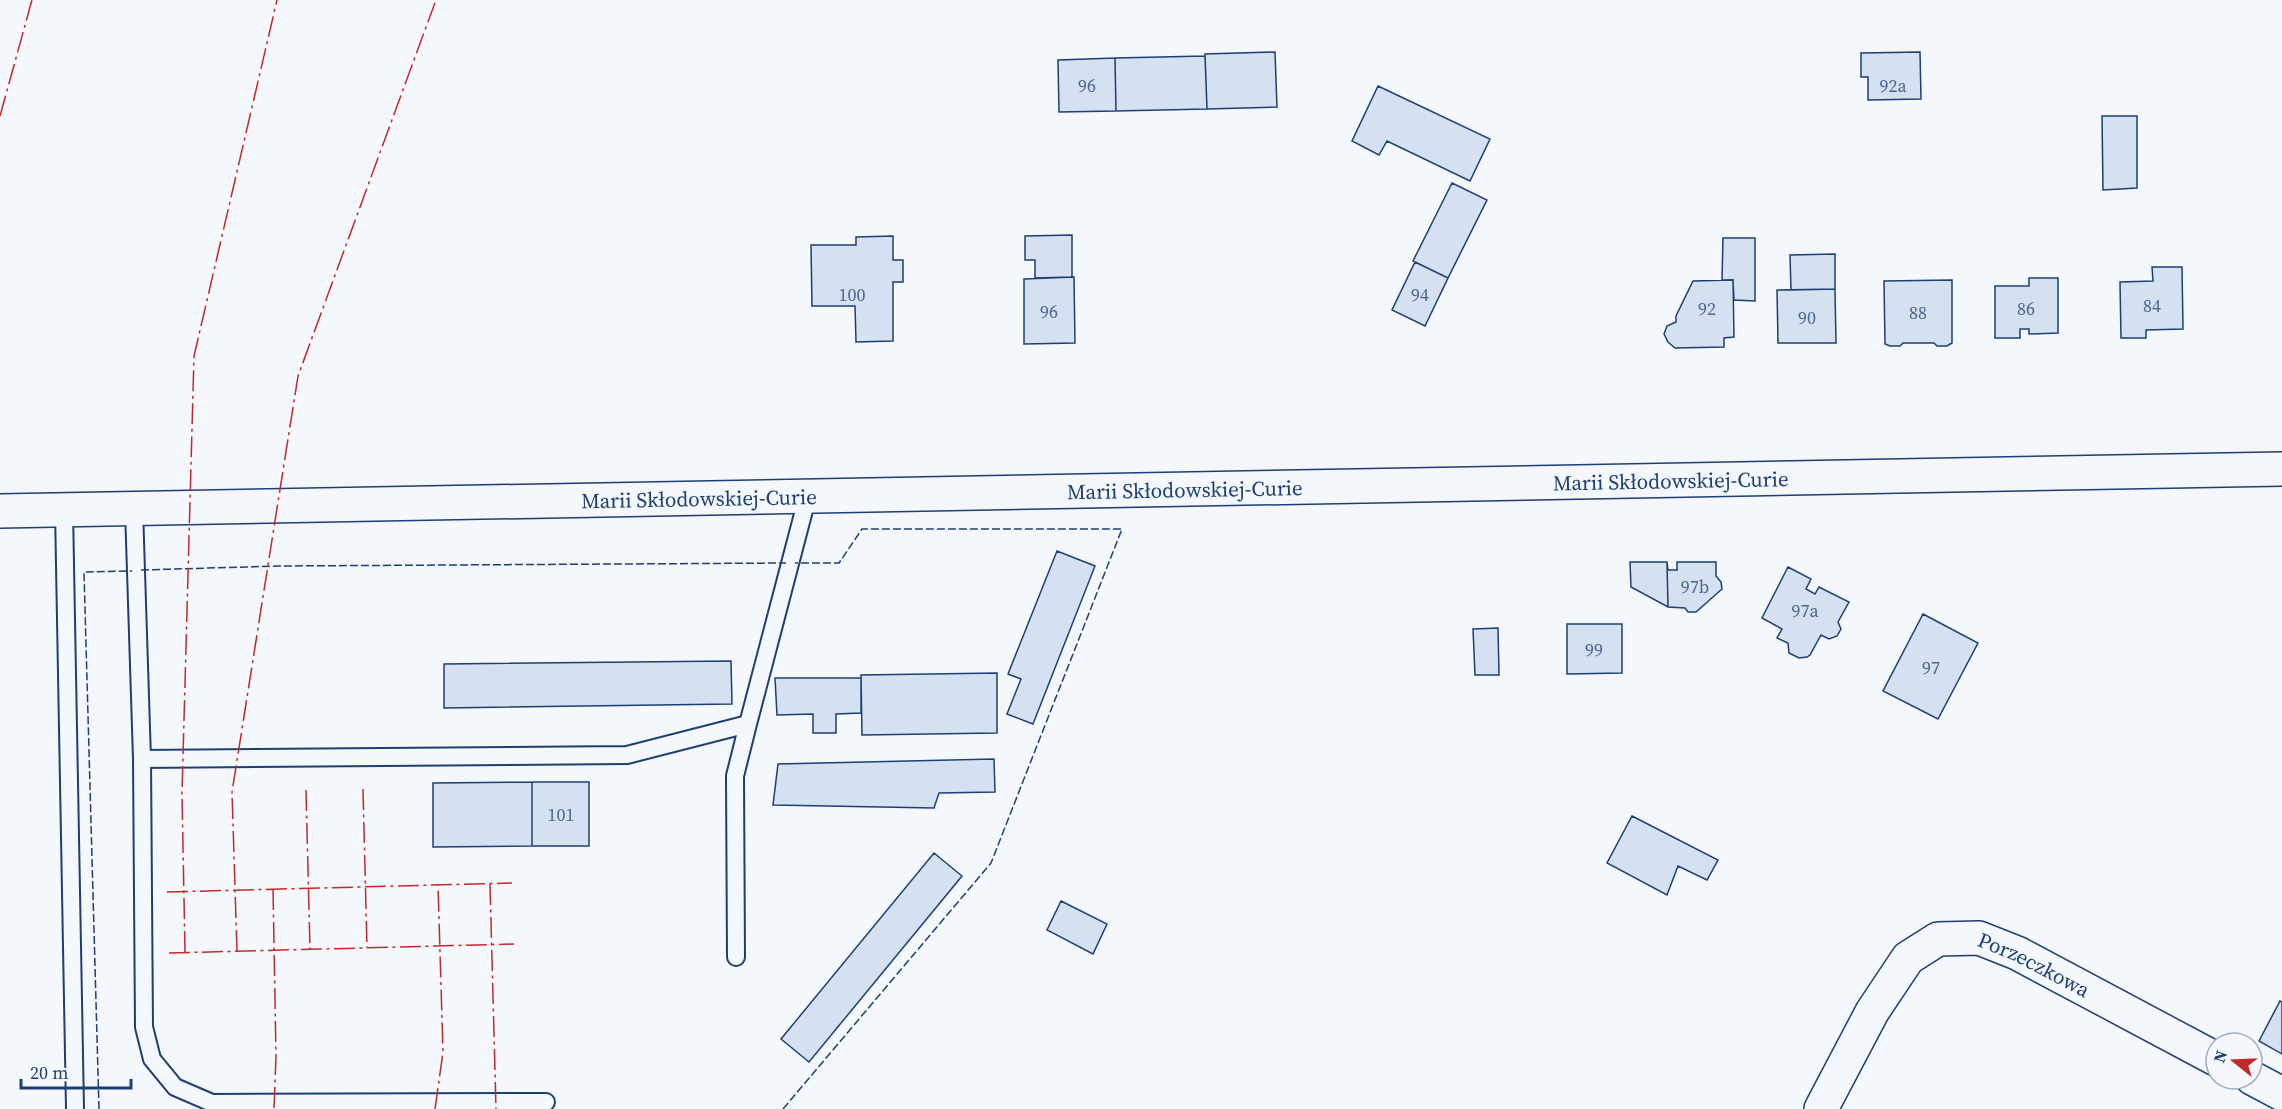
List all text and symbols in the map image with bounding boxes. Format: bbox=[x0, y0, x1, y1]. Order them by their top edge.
house number: 96 bbox=[1078, 73, 1096, 98]
house number: 92a bbox=[1879, 73, 1907, 98]
house number: 100 bbox=[839, 282, 866, 307]
house number: 94 bbox=[1411, 282, 1429, 307]
house number: 84 bbox=[2143, 293, 2161, 318]
house number: 92 bbox=[1698, 296, 1716, 321]
house number: 86 bbox=[2017, 296, 2035, 321]
house number: 96 bbox=[1040, 299, 1058, 324]
house number: 88 bbox=[1909, 300, 1927, 325]
house number: 90 bbox=[1798, 305, 1816, 330]
street label: Marii Skłodowskiej-Curie bbox=[1553, 464, 1789, 497]
street label: Marii Skłodowskiej-Curie bbox=[1067, 473, 1303, 506]
street label: Marii Skłodowskiej-Curie bbox=[581, 481, 817, 515]
house number: 97b bbox=[1681, 574, 1709, 599]
house number: 97a bbox=[1791, 598, 1819, 623]
house number: 99 bbox=[1585, 637, 1603, 662]
house number: 97 bbox=[1922, 655, 1940, 680]
house number: 101 bbox=[548, 802, 575, 827]
street label: Porzeczkowa bbox=[1974, 925, 2095, 1004]
north arrow bbox=[2204, 1031, 2264, 1091]
text: N bbox=[2207, 1047, 2232, 1065]
scale bar bbox=[21, 1052, 130, 1090]
text: 20 m bbox=[30, 1060, 68, 1085]

